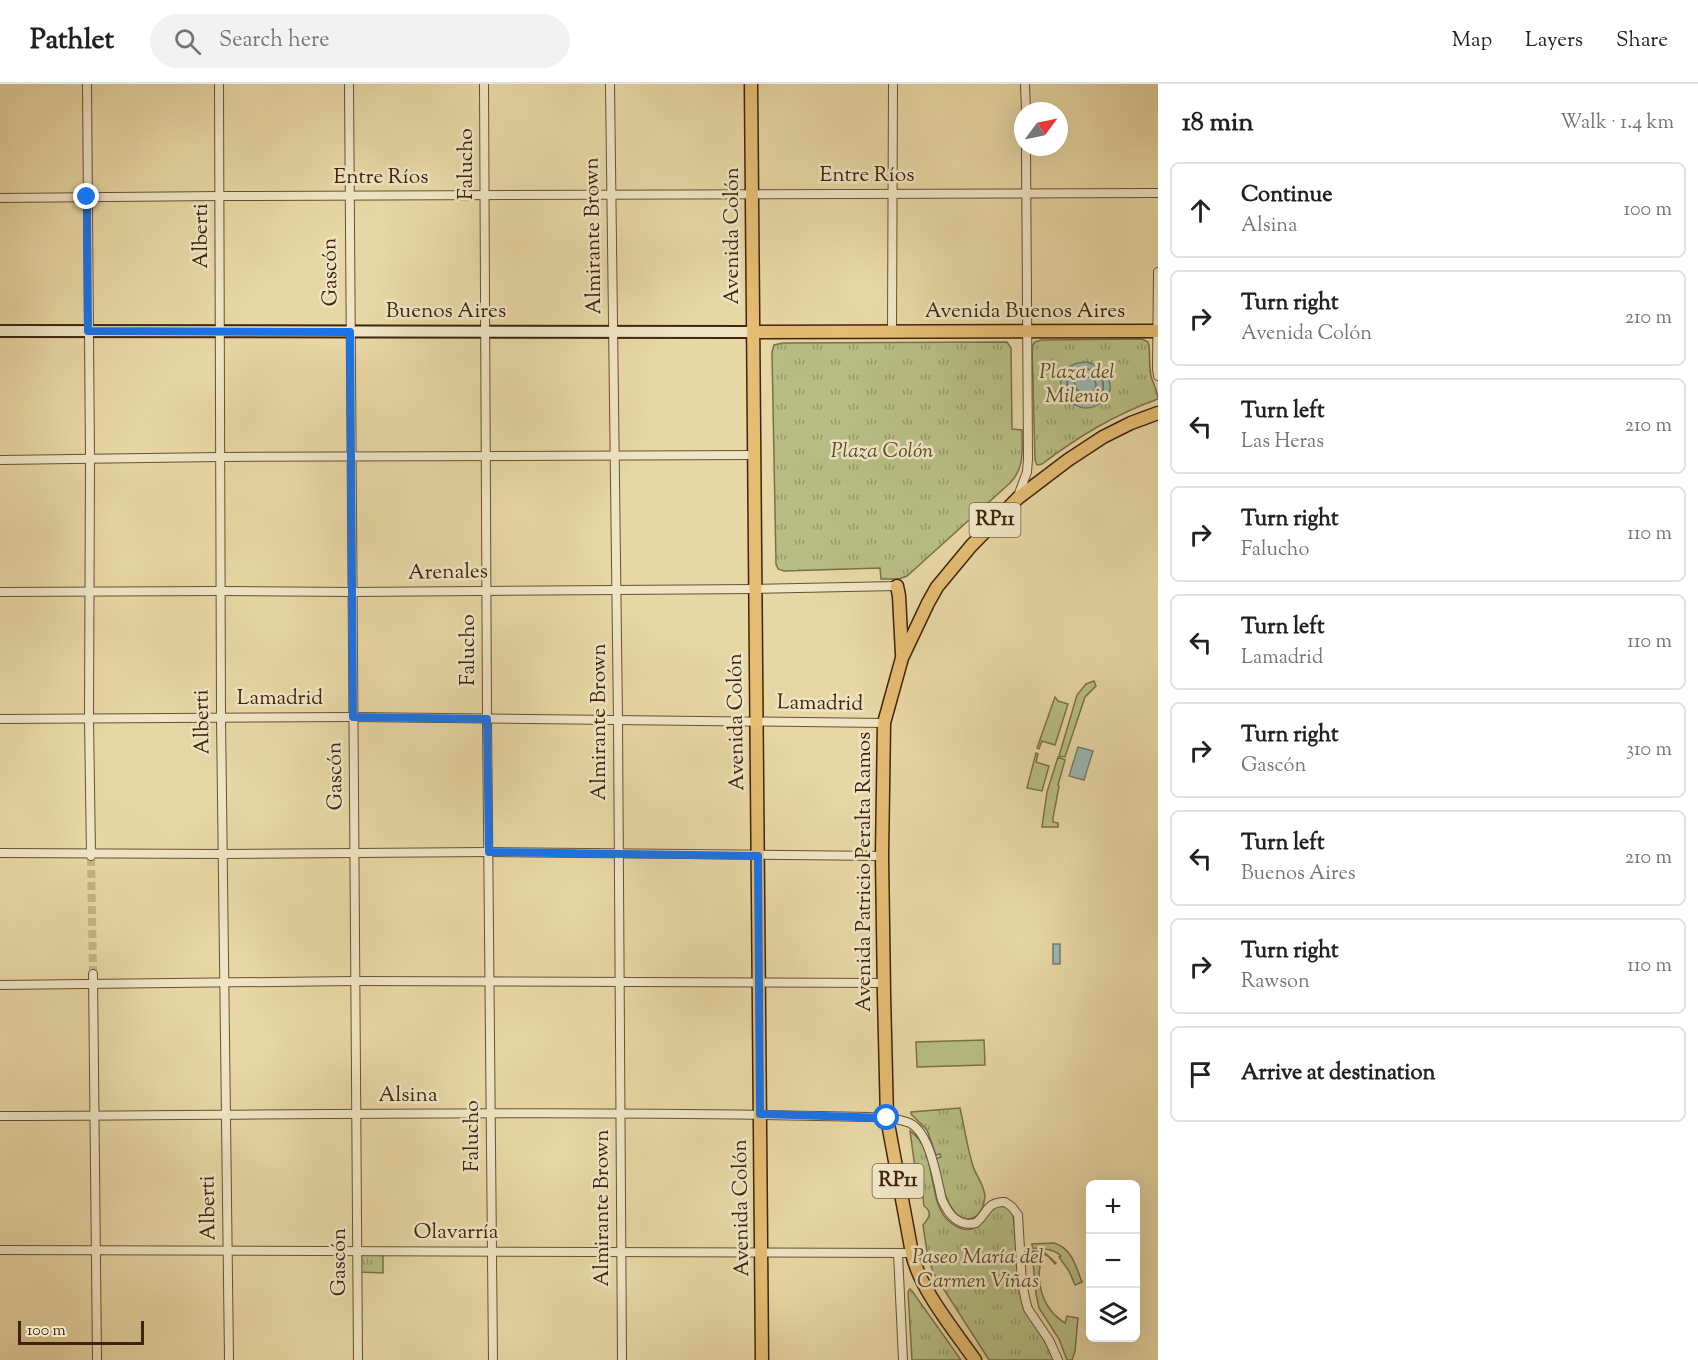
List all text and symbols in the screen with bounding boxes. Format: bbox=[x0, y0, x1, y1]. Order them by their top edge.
search box bbox=[150, 14, 570, 68]
text: Pathlet bbox=[30, 21, 114, 61]
icon: search bbox=[171, 25, 204, 58]
text: Search here bbox=[219, 25, 329, 57]
text: Map bbox=[1452, 26, 1492, 56]
text: Layers bbox=[1525, 26, 1583, 56]
text: Share bbox=[1616, 26, 1668, 56]
north arrow bbox=[1014, 102, 1068, 156]
text: 18 min bbox=[1182, 105, 1254, 142]
text: Walk · 1.4 km bbox=[1560, 109, 1674, 138]
street label: Falucho bbox=[452, 128, 482, 200]
street label: Almirante Brown bbox=[578, 157, 610, 315]
street label: Entre Ríos bbox=[820, 161, 914, 191]
street label: Entre Ríos bbox=[334, 163, 428, 193]
street label: Avenida Colón bbox=[718, 167, 748, 305]
text: Continue bbox=[1241, 180, 1332, 212]
route end bbox=[73, 183, 99, 209]
icon: ahead bbox=[1184, 194, 1217, 227]
text: 100 m bbox=[1623, 196, 1672, 225]
street label: Alberti bbox=[187, 203, 217, 269]
text: Alsina bbox=[1241, 212, 1297, 241]
street label: Gascón bbox=[315, 237, 347, 307]
text: Turn right bbox=[1241, 288, 1338, 320]
street label: Buenos Aires bbox=[386, 297, 506, 327]
street label: Avenida Buenos Aires bbox=[925, 297, 1125, 327]
icon: right bbox=[1184, 302, 1217, 335]
text: 210 m bbox=[1625, 304, 1672, 333]
text: Avenida Colón bbox=[1241, 320, 1372, 349]
park label: Plaza del Milenio bbox=[1039, 358, 1115, 412]
text: Turn left bbox=[1241, 396, 1324, 428]
icon: left bbox=[1184, 410, 1217, 443]
text: 210 m bbox=[1625, 412, 1672, 441]
text: Las Heras bbox=[1241, 428, 1324, 457]
park label: Plaza Colón bbox=[831, 437, 933, 467]
road number: RP11 bbox=[970, 503, 1020, 537]
text: Turn right bbox=[1241, 504, 1338, 536]
icon: right bbox=[1184, 518, 1217, 551]
text: 110 m bbox=[1627, 520, 1672, 549]
text: Falucho bbox=[1241, 536, 1309, 565]
street label: Arenales bbox=[408, 557, 488, 589]
text: Turn left bbox=[1241, 612, 1324, 644]
street label: Falucho bbox=[454, 614, 484, 686]
icon: left bbox=[1184, 626, 1217, 659]
text: 110 m bbox=[1627, 628, 1672, 657]
street label: Almirante Brown bbox=[585, 643, 615, 801]
text: Lamadrid bbox=[1241, 644, 1323, 673]
street label: Avenida Colón bbox=[721, 653, 753, 791]
street label: Lamadrid bbox=[237, 684, 323, 714]
street label: Lamadrid bbox=[777, 688, 864, 720]
street label: Alberti bbox=[187, 689, 219, 755]
text: Turn right bbox=[1241, 720, 1338, 752]
street label: Avenida Patricio Peralta Ramos bbox=[850, 732, 880, 1012]
icon: right bbox=[1184, 734, 1217, 767]
text: 310 m bbox=[1626, 736, 1672, 765]
street label: Gascón bbox=[320, 741, 352, 811]
text: Gascón bbox=[1241, 752, 1306, 781]
text: Turn left bbox=[1241, 828, 1324, 860]
icon: left bbox=[1184, 842, 1217, 875]
text: 210 m bbox=[1625, 844, 1672, 873]
text: Buenos Aires bbox=[1241, 860, 1356, 889]
text: Turn right bbox=[1241, 936, 1338, 968]
icon: right bbox=[1184, 950, 1217, 983]
text: 110 m bbox=[1627, 952, 1672, 981]
text: Rawson bbox=[1241, 968, 1310, 997]
icon: arrive bbox=[1184, 1058, 1217, 1091]
text: Arrive at destination bbox=[1241, 1058, 1436, 1090]
street label: Alsina bbox=[378, 1081, 438, 1111]
street label: Falucho bbox=[458, 1100, 488, 1172]
route start bbox=[873, 1104, 899, 1130]
street label: Almirante Brown bbox=[588, 1129, 618, 1287]
street label: Avenida Colón bbox=[726, 1139, 758, 1277]
road number: RP11 bbox=[872, 1164, 924, 1198]
street label: Alberti bbox=[193, 1175, 225, 1241]
map controls bbox=[1086, 1180, 1140, 1342]
button: + bbox=[1086, 1180, 1140, 1234]
street label: Olavarría bbox=[414, 1218, 499, 1248]
street label: Gascón bbox=[325, 1228, 355, 1296]
button: − bbox=[1086, 1234, 1140, 1288]
park label: Paseo María del Carmen Viñas bbox=[912, 1243, 1044, 1297]
button: layers bbox=[1086, 1288, 1140, 1342]
scale bar bbox=[18, 1318, 144, 1346]
text: 100 m bbox=[27, 1320, 66, 1343]

